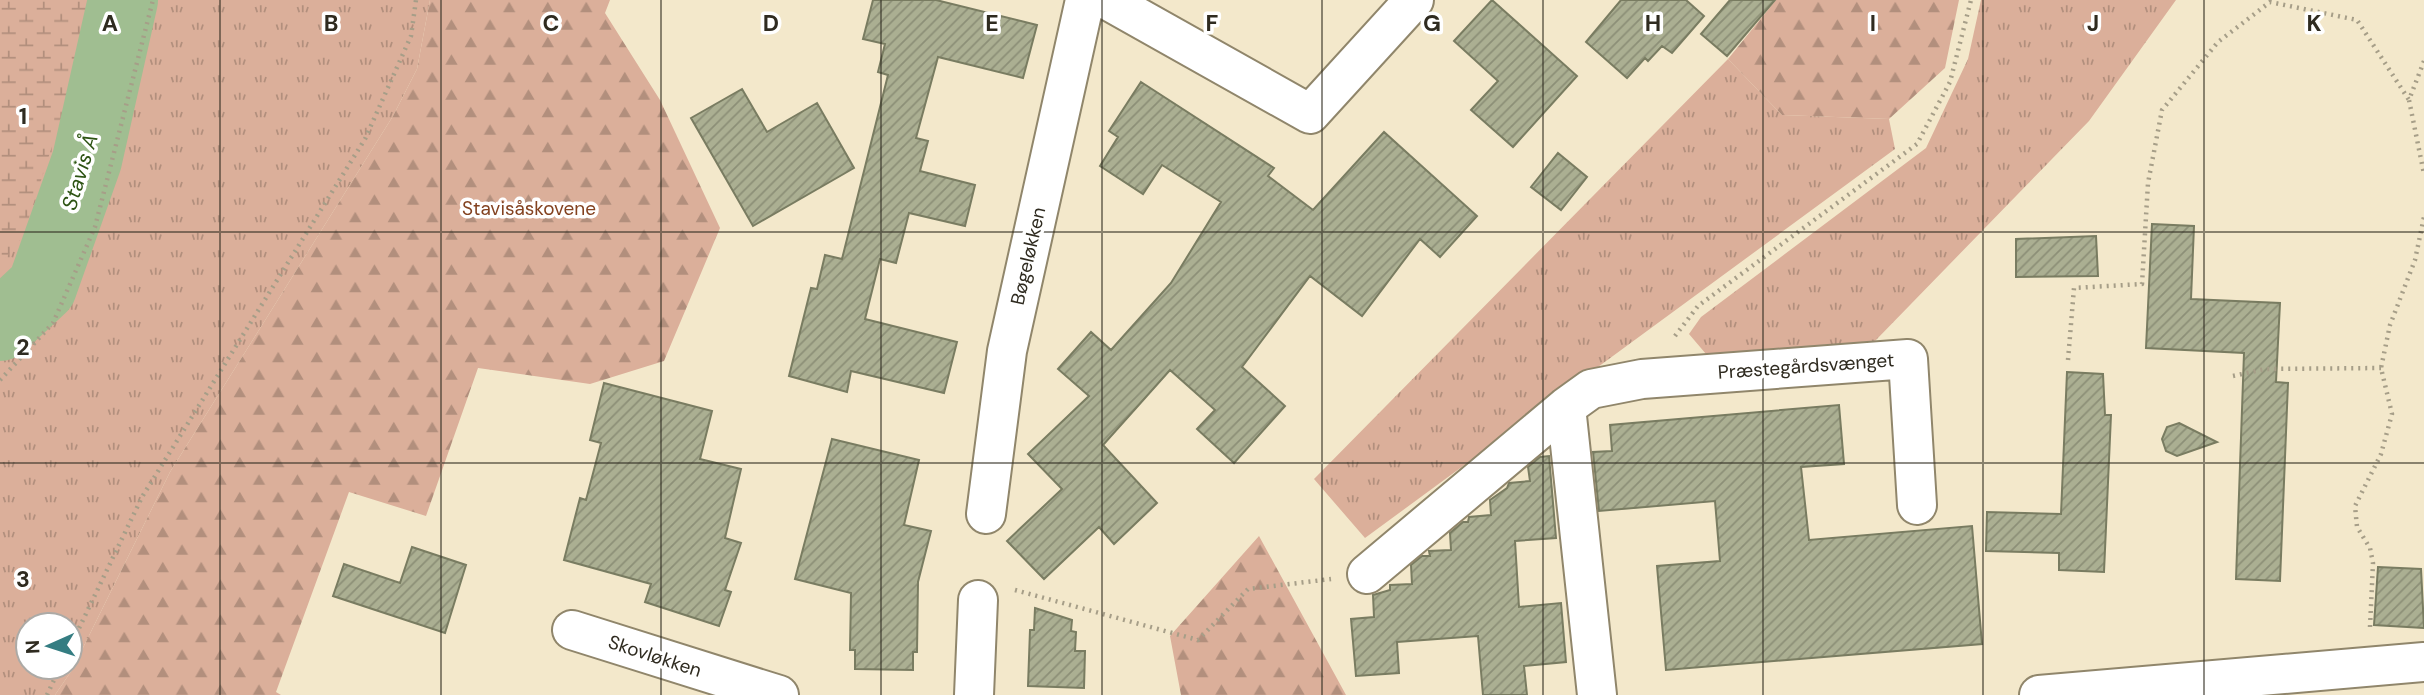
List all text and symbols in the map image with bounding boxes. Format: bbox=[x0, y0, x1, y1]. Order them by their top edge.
text: A bbox=[102, 8, 118, 38]
text: B bbox=[324, 8, 338, 38]
text: C bbox=[543, 8, 559, 38]
text: D bbox=[763, 8, 779, 38]
text: E bbox=[985, 8, 999, 38]
text: F bbox=[1206, 8, 1219, 38]
text: G bbox=[1423, 8, 1441, 38]
text: H bbox=[1645, 8, 1661, 38]
text: I bbox=[1870, 8, 1876, 38]
text: J bbox=[2087, 8, 2099, 38]
text: K bbox=[2306, 8, 2322, 38]
text: 1 bbox=[19, 101, 27, 131]
water label: Stavis Å bbox=[55, 130, 105, 214]
park label: Stavisåskovene bbox=[462, 196, 596, 221]
street label: Bøgeløkken bbox=[1005, 205, 1051, 307]
text: 2 bbox=[16, 332, 30, 362]
street label: Præstegårdsvænget bbox=[1717, 347, 1895, 385]
text: 3 bbox=[16, 564, 30, 594]
north arrow bbox=[14, 611, 84, 681]
street label: Skovløkken bbox=[605, 629, 705, 683]
text: N bbox=[20, 639, 45, 654]

